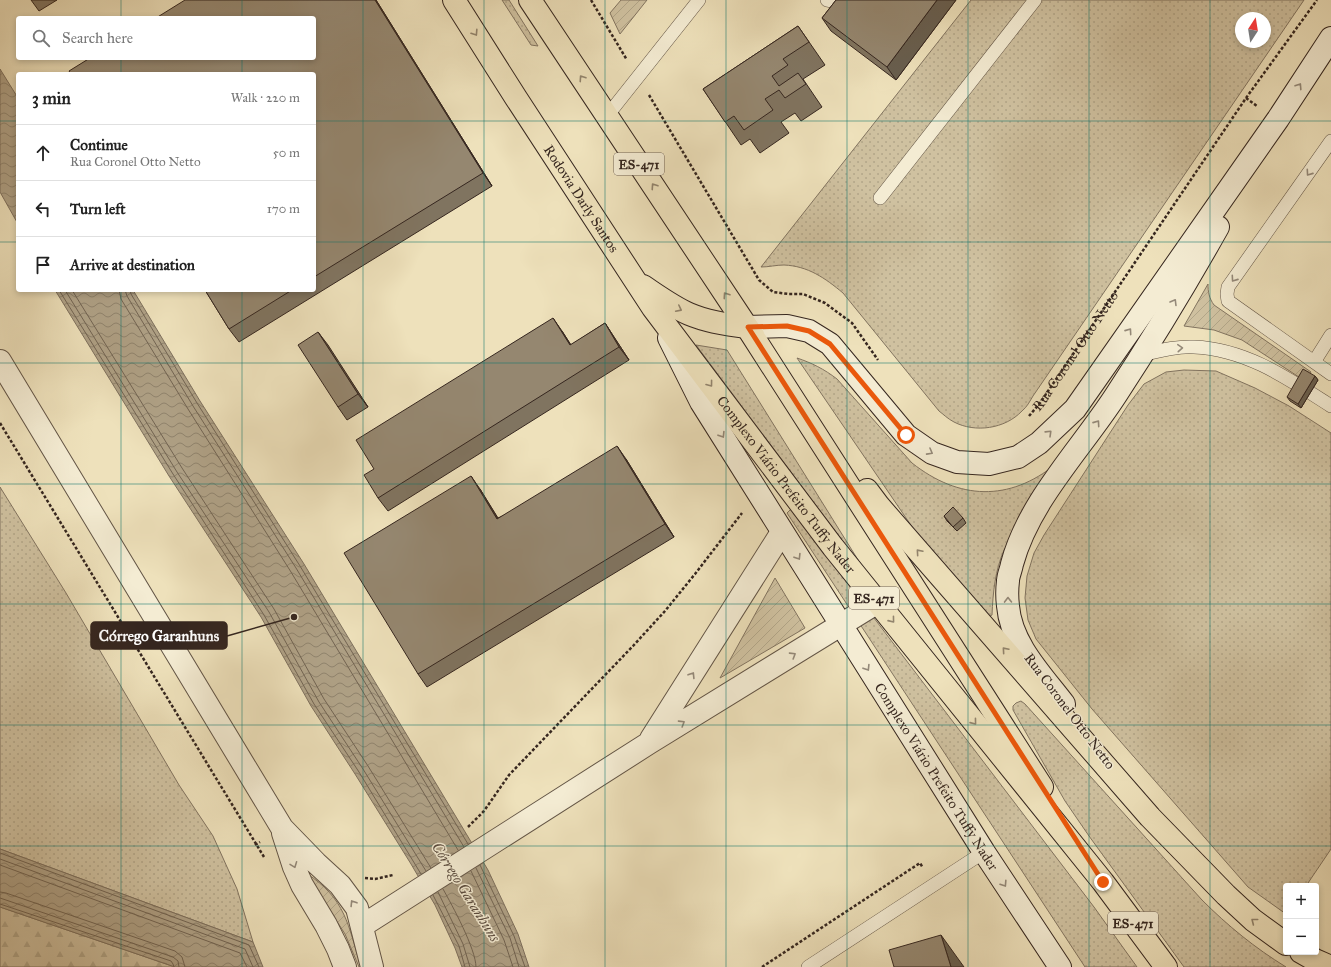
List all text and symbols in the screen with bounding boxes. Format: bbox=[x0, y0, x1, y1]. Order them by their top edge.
north arrow bbox=[1235, 12, 1271, 48]
search box bbox=[16, 16, 316, 60]
icon: search bbox=[30, 27, 52, 49]
one-way arrow bbox=[470, 28, 477, 35]
text: Search here bbox=[62, 29, 133, 47]
one-way arrow bbox=[579, 75, 586, 82]
one-way arrow bbox=[1295, 84, 1302, 91]
text: 3 min bbox=[32, 88, 71, 109]
text: Walk · 220 m bbox=[231, 90, 300, 106]
text: Continue bbox=[70, 136, 128, 154]
icon: ahead bbox=[32, 142, 54, 164]
street label: Rodovia Darly Santos bbox=[540, 142, 622, 256]
text: 50 m bbox=[273, 145, 300, 161]
road number: ES-471 bbox=[614, 153, 664, 175]
text: Rua Coronel Otto Netto bbox=[70, 154, 201, 170]
one-way arrow bbox=[1306, 169, 1314, 176]
one-way arrow bbox=[652, 184, 659, 191]
icon: left bbox=[32, 198, 54, 220]
text: Turn left bbox=[70, 200, 126, 218]
text: 170 m bbox=[267, 201, 300, 217]
icon: arrive bbox=[32, 254, 54, 276]
text: Arrive at destination bbox=[70, 256, 195, 274]
one-way arrow bbox=[1231, 275, 1239, 282]
street label: Rua Coronel Otto Netto bbox=[1029, 288, 1122, 414]
one-way arrow bbox=[724, 292, 731, 299]
one-way arrow bbox=[1170, 299, 1177, 306]
one-way arrow bbox=[675, 304, 682, 311]
one-way arrow bbox=[1124, 328, 1132, 335]
one-way arrow bbox=[1177, 343, 1183, 352]
one-way arrow bbox=[706, 380, 713, 387]
street label: Complexo Viário Prefeito Tuffy Nader bbox=[713, 393, 859, 578]
one-way arrow bbox=[1092, 420, 1100, 427]
route start bbox=[897, 426, 915, 444]
one-way arrow bbox=[1044, 430, 1052, 438]
one-way arrow bbox=[717, 431, 725, 438]
one-way arrow bbox=[926, 447, 934, 454]
one-way arrow bbox=[917, 550, 924, 557]
one-way arrow bbox=[794, 553, 801, 560]
road number: ES-471 bbox=[849, 587, 899, 609]
one-way arrow bbox=[1004, 597, 1012, 603]
one-way arrow bbox=[888, 616, 895, 623]
callout: Córrego Garanhuns bbox=[91, 622, 227, 649]
text: Córrego Garanhuns bbox=[99, 627, 220, 646]
one-way arrow bbox=[1002, 648, 1009, 655]
street label: Rua Coronel Otto Netto bbox=[1020, 650, 1119, 773]
one-way arrow bbox=[789, 652, 796, 660]
one-way arrow bbox=[862, 663, 869, 670]
one-way arrow bbox=[687, 672, 695, 679]
street label: Complexo Viário Prefeito Tuffy Nader bbox=[871, 680, 1002, 874]
one-way arrow bbox=[969, 717, 976, 724]
one-way arrow bbox=[678, 720, 685, 728]
water label: Córrego Garanhuns bbox=[428, 839, 504, 946]
one-way arrow bbox=[289, 861, 297, 868]
route end bbox=[1094, 873, 1112, 891]
one-way arrow bbox=[999, 880, 1007, 887]
map controls bbox=[1283, 883, 1319, 955]
button: + bbox=[1283, 883, 1319, 919]
one-way arrow bbox=[351, 900, 358, 907]
road number: ES-471 bbox=[1108, 912, 1158, 934]
one-way arrow bbox=[1252, 919, 1259, 926]
button: − bbox=[1283, 919, 1319, 955]

